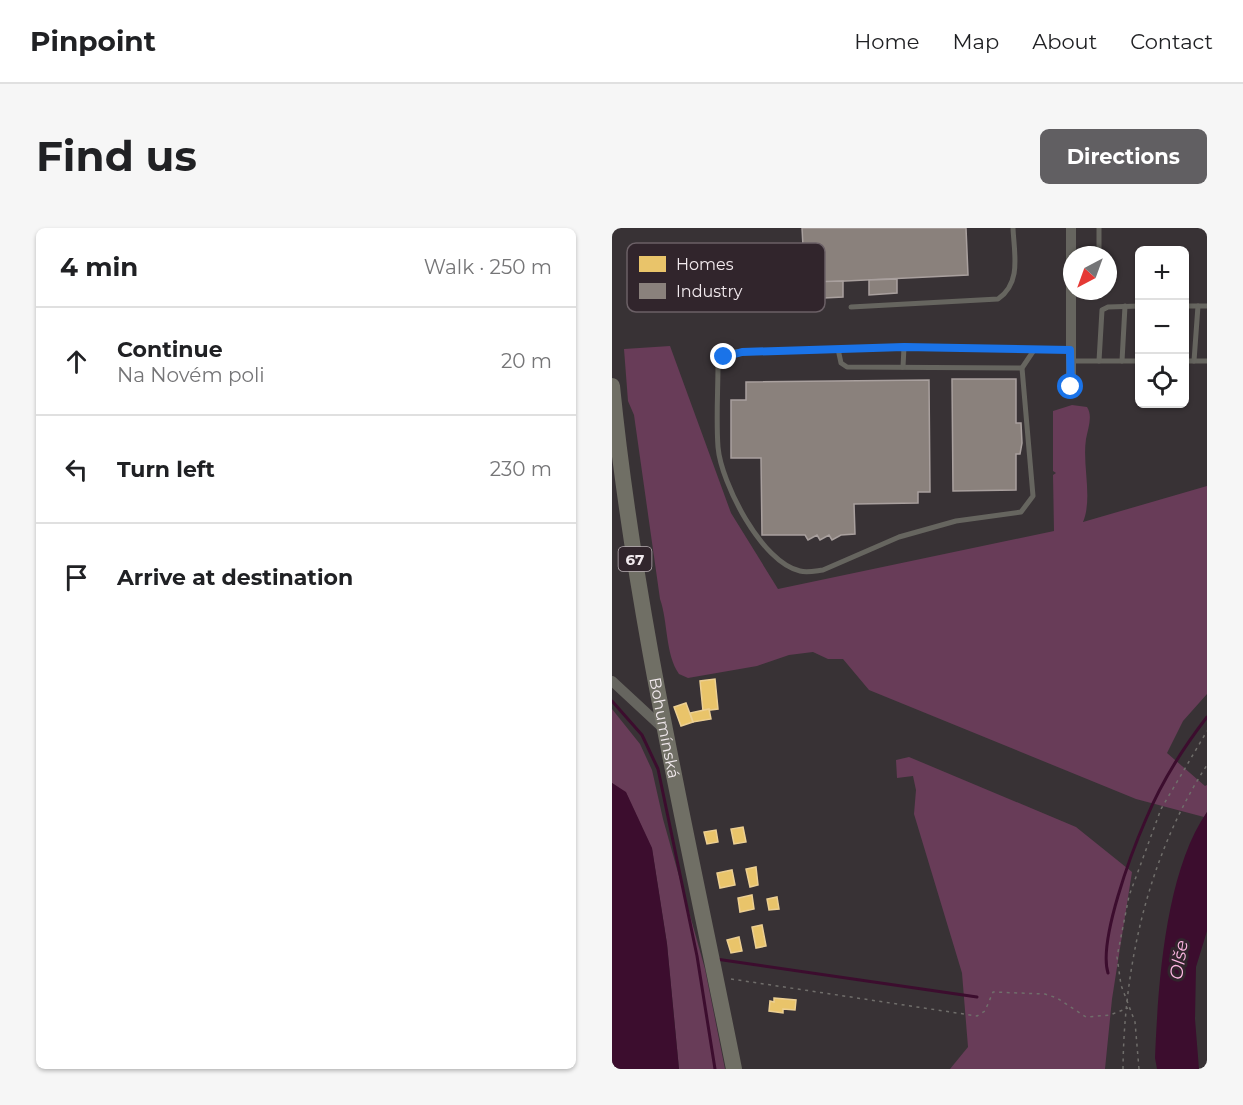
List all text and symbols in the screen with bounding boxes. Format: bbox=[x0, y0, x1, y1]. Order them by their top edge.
text: Pinpoint bbox=[30, 24, 156, 58]
text: Home bbox=[854, 29, 919, 54]
text: Map bbox=[952, 29, 999, 54]
text: About bbox=[1032, 29, 1097, 54]
text: Contact bbox=[1130, 29, 1213, 54]
button: Directions bbox=[1040, 129, 1207, 184]
text: Find us bbox=[36, 130, 197, 182]
legend bbox=[627, 243, 825, 312]
north arrow bbox=[1063, 246, 1117, 300]
map controls bbox=[1135, 246, 1189, 408]
button: + bbox=[1135, 246, 1189, 300]
text: 4 min bbox=[60, 251, 138, 283]
text: Walk · 250 m bbox=[424, 255, 552, 279]
text: Homes bbox=[676, 255, 734, 274]
text: Industry bbox=[676, 282, 743, 301]
button: − bbox=[1135, 300, 1189, 354]
text: Continue bbox=[117, 336, 223, 363]
route end bbox=[710, 343, 736, 369]
icon: ahead bbox=[60, 345, 93, 378]
text: 20 m bbox=[501, 349, 552, 373]
button: locate bbox=[1135, 354, 1189, 408]
text: Na Novém poli bbox=[117, 363, 265, 387]
route start bbox=[1057, 373, 1083, 399]
icon: left bbox=[60, 453, 93, 486]
text: Turn left bbox=[117, 456, 215, 483]
text: 230 m bbox=[490, 457, 552, 481]
road number: 67 bbox=[619, 547, 652, 571]
icon: arrive bbox=[60, 561, 93, 594]
text: Arrive at destination bbox=[117, 564, 353, 591]
street label: Bohumínská bbox=[646, 676, 684, 780]
water label: Olše bbox=[1165, 939, 1193, 981]

